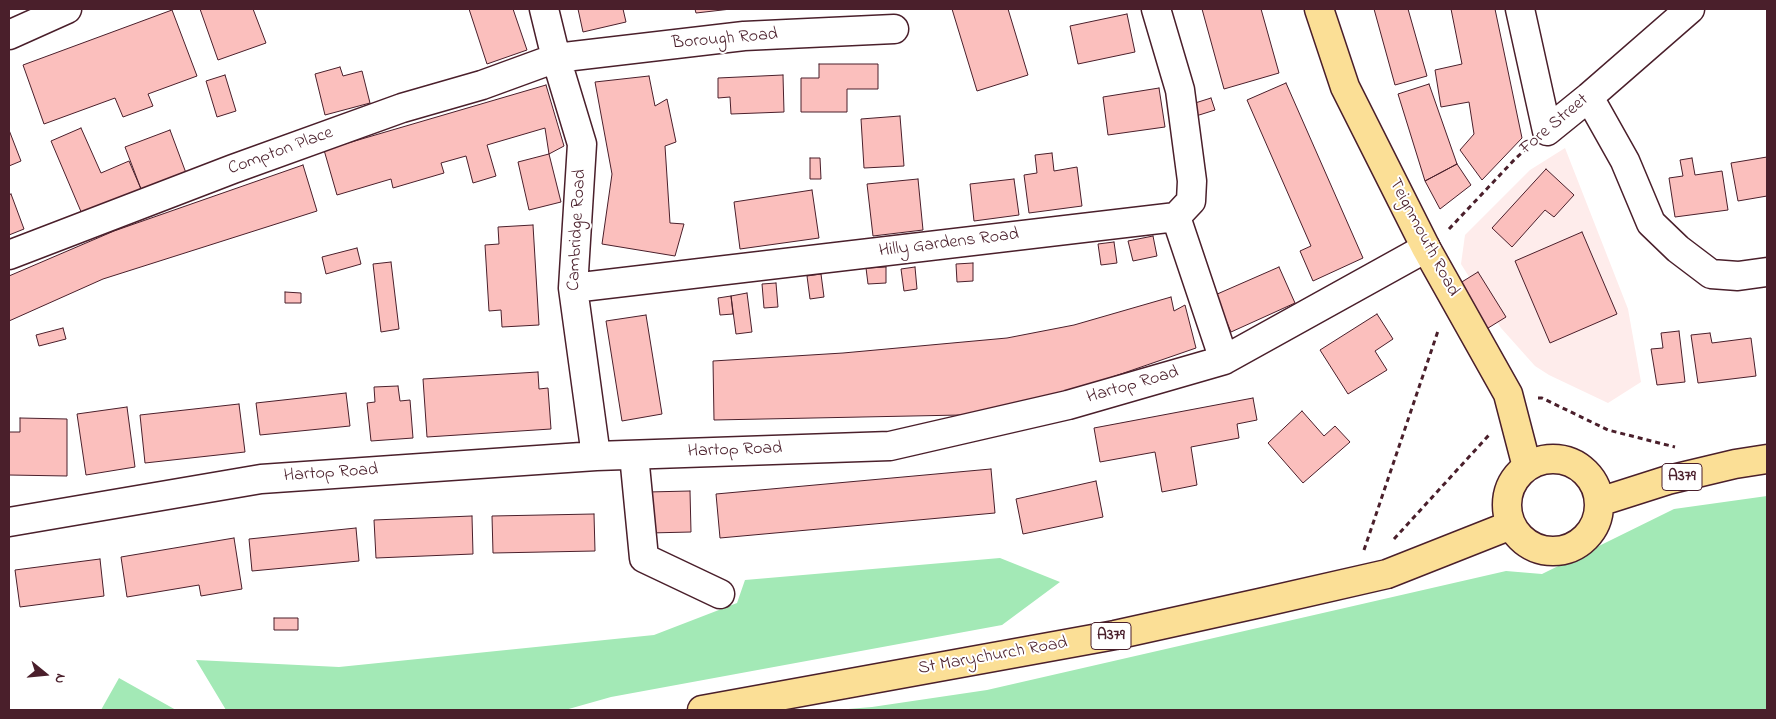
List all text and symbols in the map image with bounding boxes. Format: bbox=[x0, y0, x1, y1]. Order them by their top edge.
street label: Borough Road bbox=[671, 25, 779, 55]
street label: Fore Street bbox=[1516, 90, 1594, 160]
street label: Compton Place bbox=[226, 123, 336, 181]
street label: Cambridge Road bbox=[564, 169, 592, 291]
street label: Teignmouth Road bbox=[1383, 175, 1463, 301]
street label: Hilly Gardens Road bbox=[878, 225, 1020, 263]
street label: Hartop Road bbox=[1085, 363, 1181, 409]
street label: Hartop Road bbox=[687, 439, 783, 463]
street label: Hartop Road bbox=[283, 460, 379, 488]
road number: A379 bbox=[1662, 464, 1702, 491]
road number: A379 bbox=[1091, 622, 1131, 650]
street label: St Marychurch Road bbox=[917, 633, 1069, 681]
north arrow bbox=[20, 649, 70, 699]
text: N bbox=[48, 671, 71, 686]

